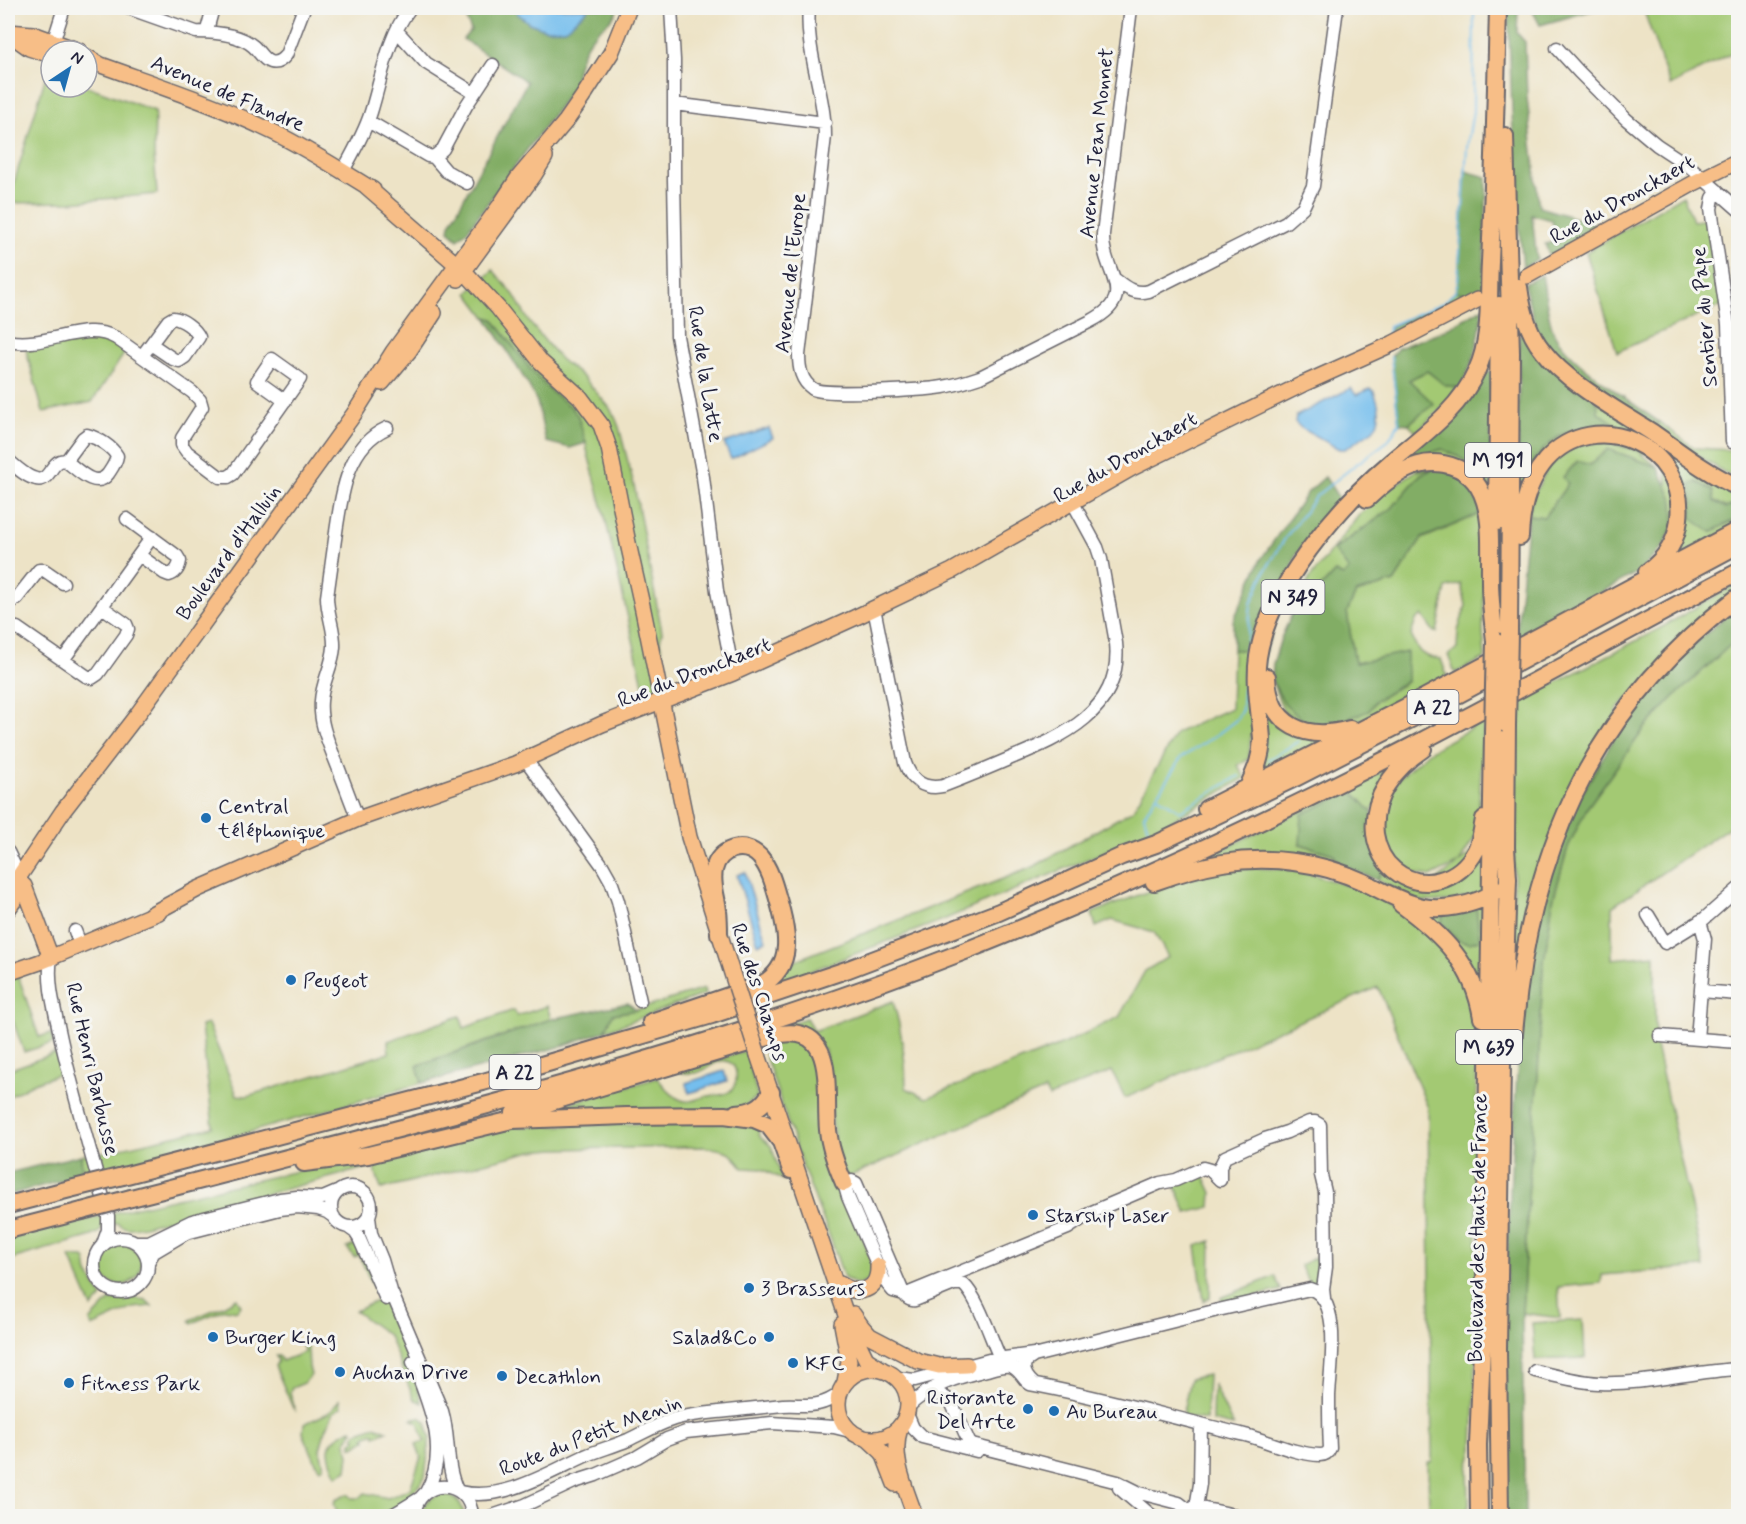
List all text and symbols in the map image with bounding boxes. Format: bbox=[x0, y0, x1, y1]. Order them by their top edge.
north arrow bbox=[39, 39, 99, 99]
text: N bbox=[66, 46, 87, 70]
street label: Avenue Jean Monnet bbox=[1073, 47, 1121, 240]
street label: Avenue de Flandre bbox=[146, 49, 309, 139]
street label: Rue du Dronckaert bbox=[1545, 148, 1700, 251]
street label: Avenue de l'Europe bbox=[769, 192, 813, 355]
street label: Sentier du Pape bbox=[1685, 246, 1725, 388]
street label: Rue de la Latte bbox=[680, 304, 730, 444]
street label: Rue du Dronckaert bbox=[1048, 405, 1203, 510]
road number: M 191 bbox=[1465, 443, 1531, 477]
street label: Boulevard d'Halluin bbox=[170, 479, 288, 626]
road number: N 349 bbox=[1262, 580, 1324, 614]
street label: Rue du Dronckaert bbox=[614, 631, 775, 715]
road number: A 22 bbox=[1408, 690, 1458, 724]
place label: Central téléphonique bbox=[217, 793, 325, 845]
marker: Central téléphonique bbox=[199, 811, 213, 825]
street label: Rue des Champs bbox=[724, 920, 794, 1065]
place label: Peugeot bbox=[303, 967, 369, 997]
marker: Peugeot bbox=[284, 973, 298, 987]
street label: Rue Henri Barbusse bbox=[59, 980, 126, 1158]
road number: M 639 bbox=[1456, 1030, 1522, 1064]
road number: A 22 bbox=[490, 1055, 540, 1089]
street label: Boulevard des Hauts de France bbox=[1462, 1093, 1494, 1363]
place label: Starship Laser bbox=[1045, 1202, 1169, 1230]
marker: Starship Laser bbox=[1026, 1208, 1040, 1222]
place label: 3 Brasseurs bbox=[761, 1275, 865, 1303]
marker: 3 Brasseurs bbox=[742, 1281, 756, 1295]
place label: Burger King bbox=[225, 1324, 336, 1353]
place label: Salad&Co bbox=[672, 1324, 757, 1352]
marker: Burger King bbox=[206, 1330, 220, 1344]
marker: Salad&Co bbox=[762, 1330, 776, 1344]
place label: KFC bbox=[805, 1350, 845, 1378]
marker: KFC bbox=[786, 1356, 800, 1370]
place label: Auchan Drive bbox=[352, 1359, 469, 1387]
place label: Decathlon bbox=[514, 1363, 601, 1391]
marker: Auchan Drive bbox=[333, 1365, 347, 1379]
marker: Decathlon bbox=[495, 1369, 509, 1383]
place label: Fitness Park bbox=[81, 1370, 200, 1398]
marker: Fitness Park bbox=[62, 1376, 76, 1390]
place label: Ristorante Del Arte bbox=[927, 1384, 1016, 1436]
street label: Route du Petit Menin bbox=[495, 1388, 685, 1484]
place label: Au Bureau bbox=[1066, 1398, 1158, 1426]
marker: Ristorante Del Arte bbox=[1021, 1402, 1035, 1416]
marker: Au Bureau bbox=[1047, 1404, 1061, 1418]

